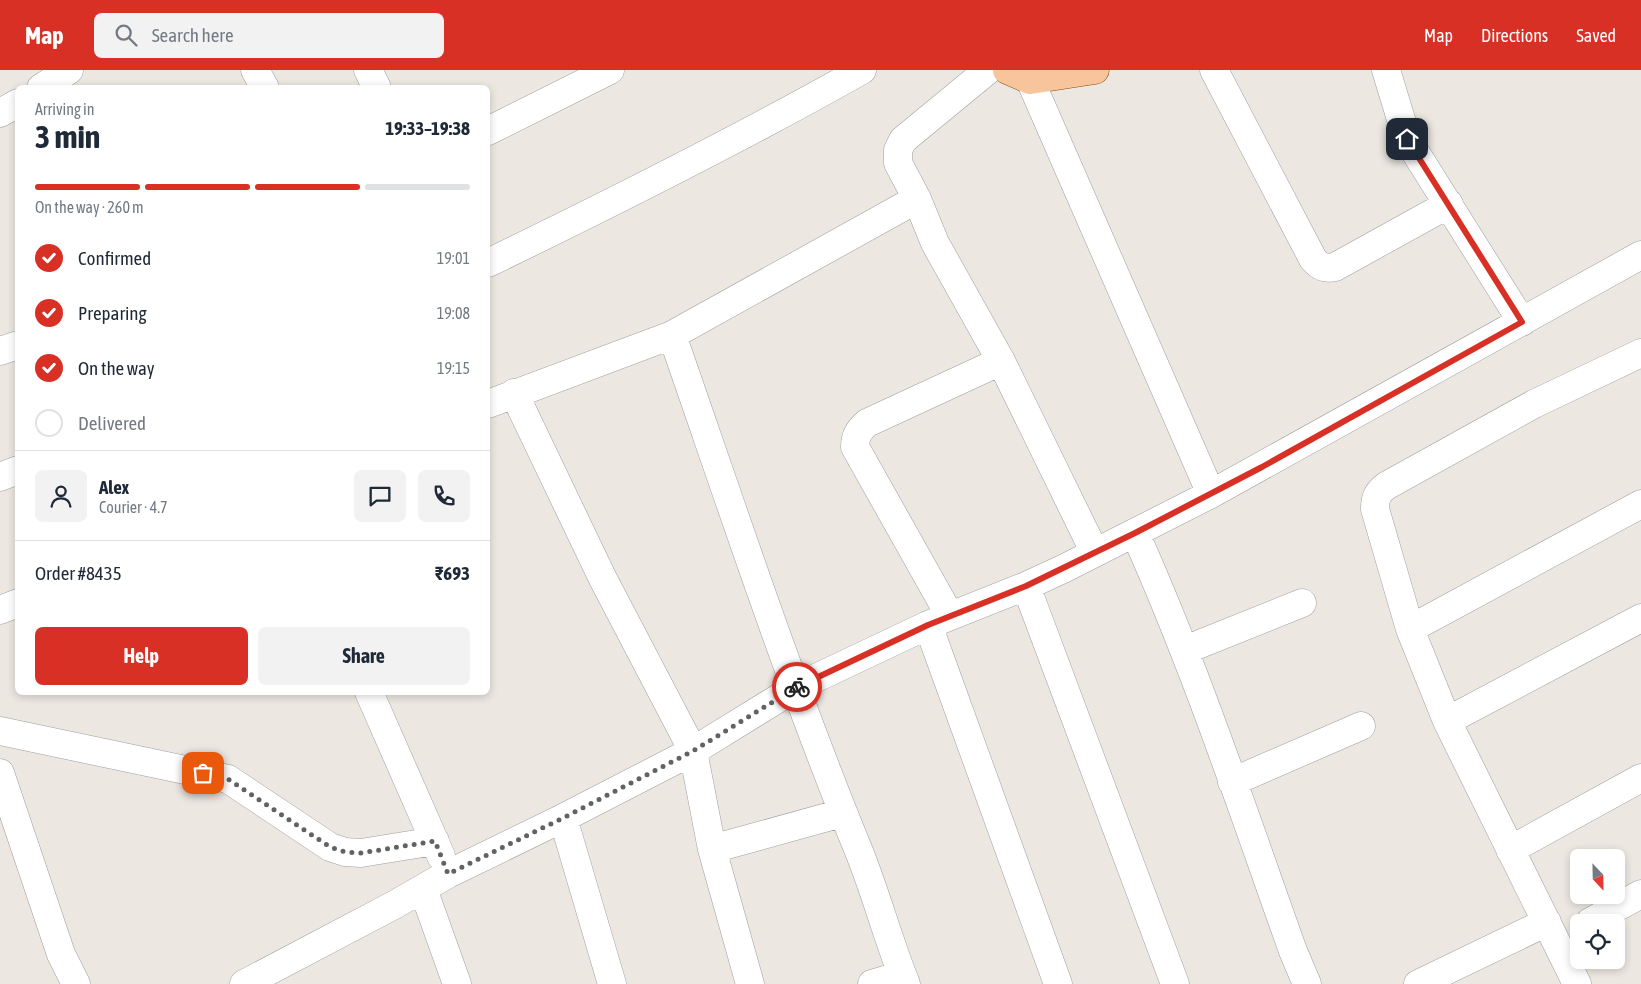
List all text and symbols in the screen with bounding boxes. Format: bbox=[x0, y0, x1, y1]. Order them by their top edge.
search box bbox=[94, 13, 444, 58]
icon: search bbox=[112, 21, 140, 49]
text: Map bbox=[25, 22, 64, 49]
text: Search here bbox=[152, 24, 234, 46]
text: Map bbox=[1424, 25, 1453, 46]
text: Directions bbox=[1481, 25, 1548, 46]
text: Saved bbox=[1576, 25, 1616, 46]
text: Arriving in bbox=[35, 100, 95, 118]
text: 19:33–19:38 bbox=[385, 117, 470, 139]
text: 3 min bbox=[35, 118, 100, 155]
pin bbox=[1386, 118, 1428, 160]
icon: home bbox=[1393, 125, 1421, 153]
text: On the way · 260 m bbox=[35, 198, 144, 216]
icon: check bbox=[35, 244, 63, 272]
text: Confirmed bbox=[78, 247, 151, 269]
text: 19:01 bbox=[437, 249, 470, 267]
icon: check bbox=[35, 299, 63, 327]
text: Preparing bbox=[78, 302, 147, 324]
text: 19:08 bbox=[437, 304, 470, 322]
icon: check bbox=[35, 354, 63, 382]
text: On the way bbox=[78, 357, 155, 379]
text: 19:15 bbox=[437, 359, 470, 377]
text: Delivered bbox=[78, 412, 146, 434]
button: person bbox=[35, 470, 87, 522]
button: chat bbox=[354, 470, 406, 522]
button: phone bbox=[418, 470, 470, 522]
text: Alex bbox=[99, 476, 129, 498]
text: Courier · 4.7 bbox=[99, 498, 168, 516]
text: Order #8435 bbox=[35, 562, 122, 584]
text: ₹693 bbox=[435, 562, 470, 584]
button: Help bbox=[35, 627, 248, 685]
button: Share bbox=[258, 627, 470, 685]
courier bbox=[772, 662, 822, 712]
icon: bike bbox=[783, 673, 811, 701]
pin bbox=[182, 752, 224, 794]
icon: bag bbox=[189, 759, 217, 787]
north arrow bbox=[1570, 849, 1625, 904]
map controls bbox=[1570, 849, 1625, 969]
button: locate bbox=[1570, 914, 1625, 969]

